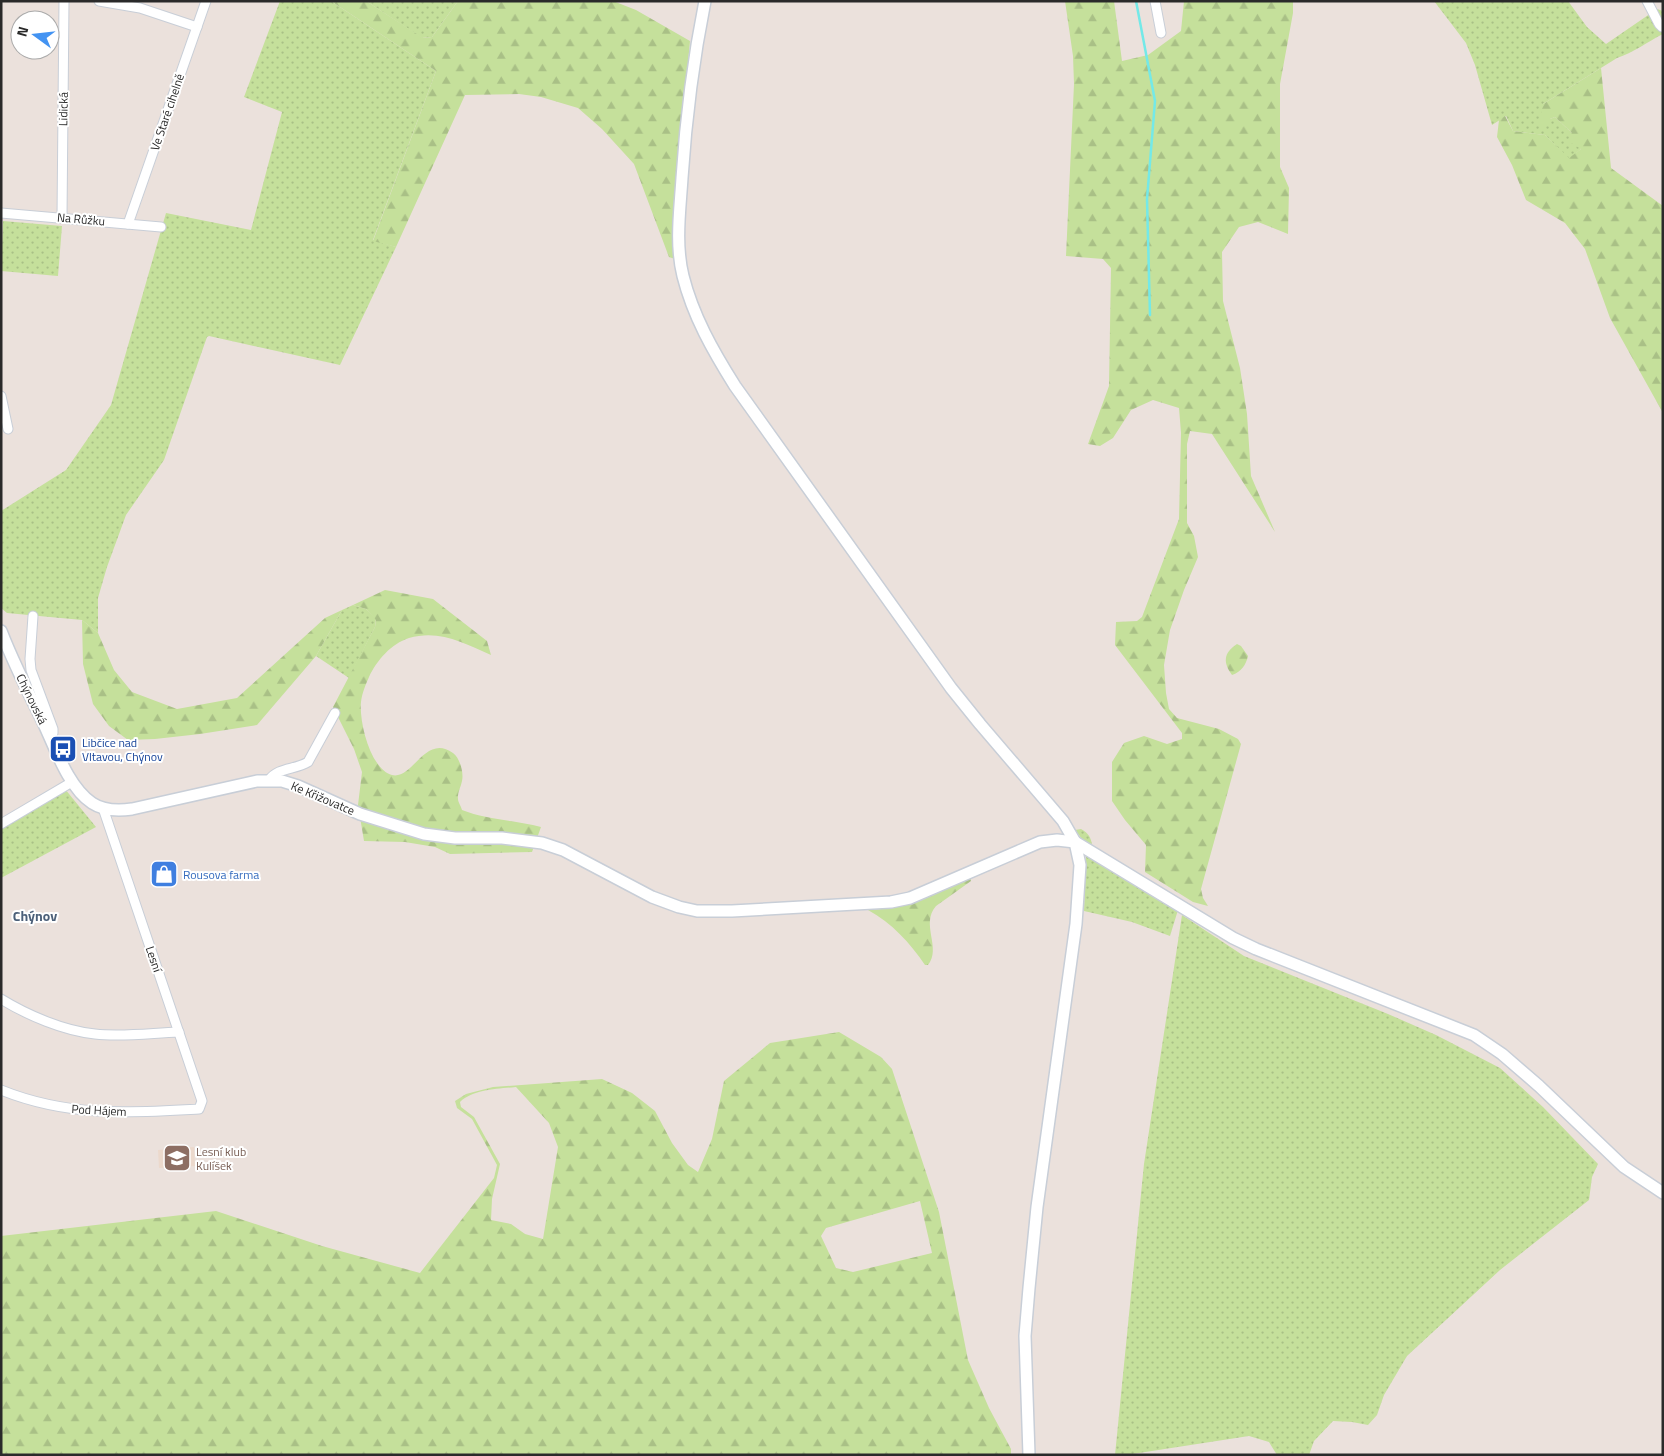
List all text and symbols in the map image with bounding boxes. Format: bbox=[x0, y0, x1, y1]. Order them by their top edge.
north arrow bbox=[10, 10, 60, 60]
text: N bbox=[11, 24, 33, 39]
street label: Ve Staré cihelně bbox=[145, 71, 189, 153]
street label: Lidická bbox=[53, 92, 73, 126]
street label: Na Růžku bbox=[56, 207, 106, 231]
street label: Chýnovská bbox=[12, 670, 52, 728]
place label: Libčice nad Vltavou, Chýnov bbox=[82, 733, 163, 766]
bus stop icon: Libčice nad Vltavou, Chýnov bbox=[48, 734, 78, 764]
street label: Ke Křižovatce bbox=[288, 776, 358, 820]
shop icon: Rousova farma bbox=[149, 859, 179, 889]
place label: Rousova farma bbox=[183, 865, 259, 884]
district label: Chýnov bbox=[13, 905, 57, 926]
street label: Lesní bbox=[141, 943, 168, 976]
street label: Pod Hájem bbox=[71, 1099, 127, 1121]
place label: Lesní klub Kulíšek bbox=[196, 1142, 246, 1175]
school or university icon: Lesní klub Kulíšek bbox=[162, 1143, 192, 1173]

